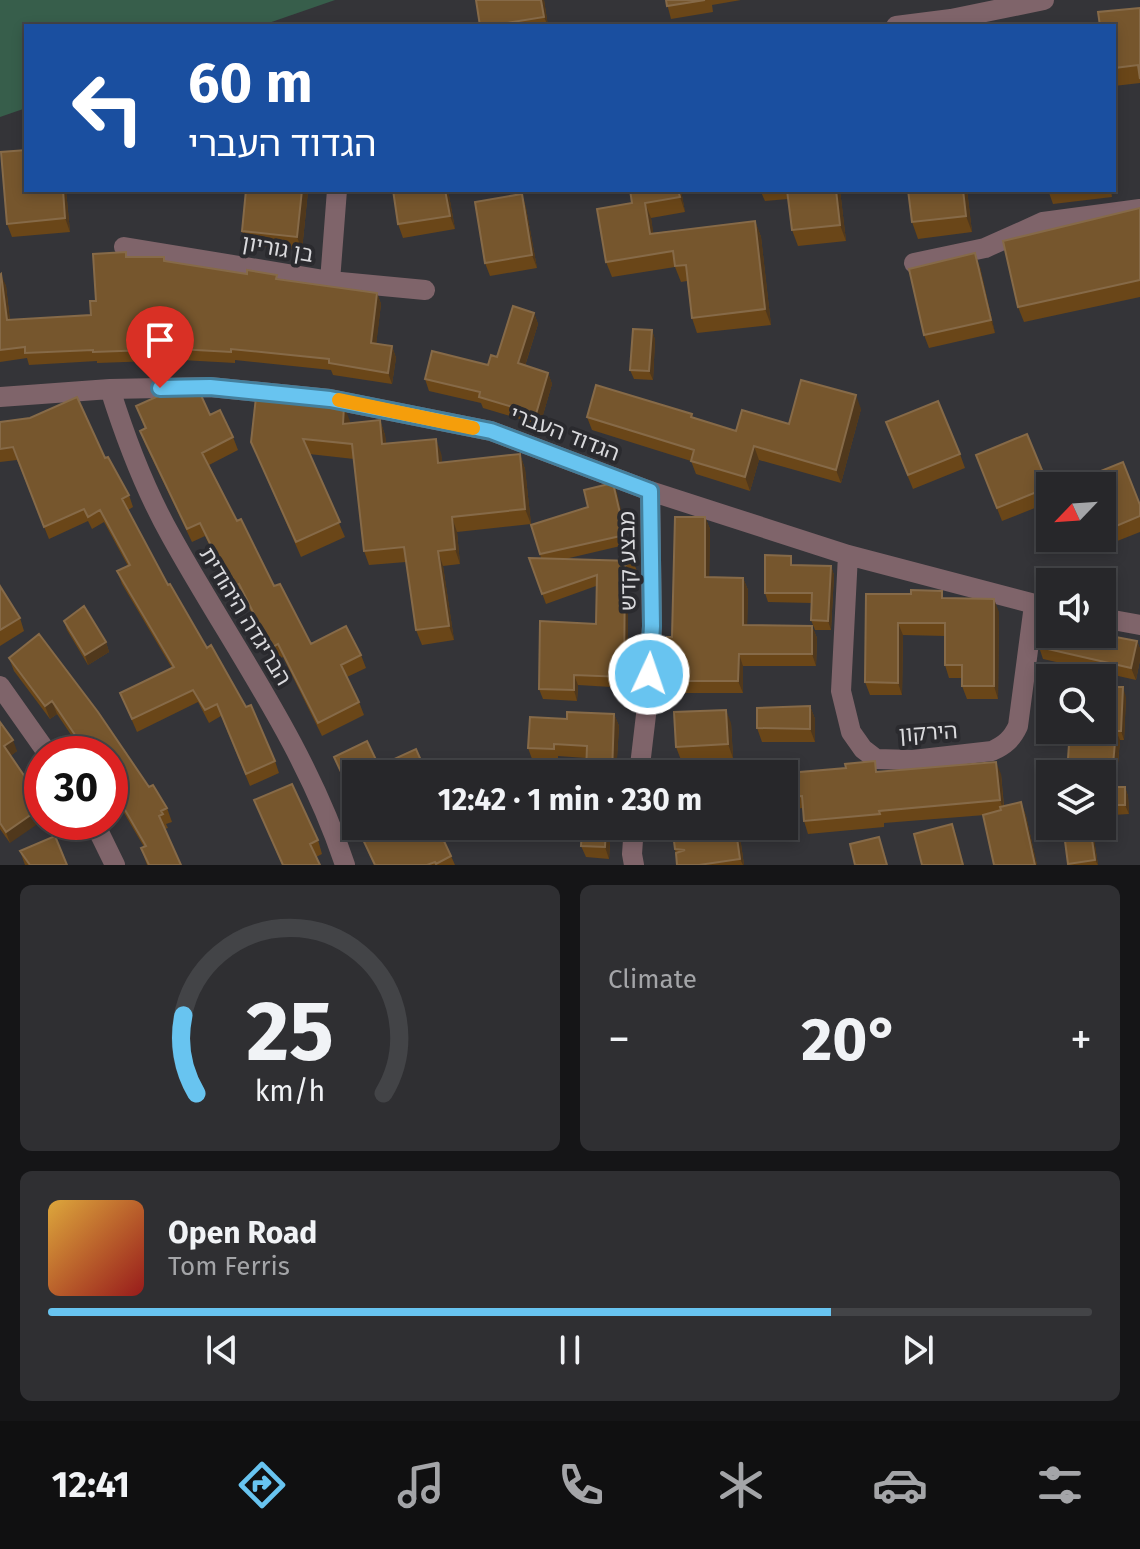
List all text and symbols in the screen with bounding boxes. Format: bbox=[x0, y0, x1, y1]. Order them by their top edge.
text: 60 m bbox=[188, 50, 313, 117]
icon: left bbox=[56, 56, 160, 160]
text: הגדוד העברי bbox=[188, 122, 377, 166]
street label: בן גוריון bbox=[240, 229, 316, 268]
pin bbox=[126, 306, 194, 388]
icon: arrive bbox=[138, 318, 182, 362]
street label: הגדוד העברי bbox=[506, 400, 623, 467]
north arrow bbox=[1036, 472, 1116, 552]
map controls bbox=[1036, 472, 1116, 840]
street label: מבצע קדש bbox=[613, 511, 642, 611]
street label: הבריגדה היהודית bbox=[194, 542, 297, 690]
button: sound bbox=[1036, 568, 1116, 648]
position arrow bbox=[607, 632, 691, 716]
button: search bbox=[1036, 664, 1116, 744]
street label: הירקון bbox=[898, 717, 958, 748]
speed limit sign: 30 bbox=[24, 736, 128, 840]
button: layers bbox=[1036, 760, 1116, 840]
text: 12:42 · 1 min · 230 m bbox=[438, 782, 702, 818]
text: Climate bbox=[608, 964, 697, 995]
text: 25 bbox=[246, 982, 334, 1082]
text: 20° bbox=[801, 1004, 899, 1076]
text: − bbox=[608, 1013, 630, 1066]
text: + bbox=[1070, 1013, 1092, 1066]
text: km/h bbox=[255, 1074, 325, 1109]
text: Open Road bbox=[168, 1215, 317, 1251]
text: Tom Ferris bbox=[168, 1251, 290, 1282]
icon: previous bbox=[200, 1328, 244, 1372]
icon: pause bbox=[548, 1328, 592, 1372]
icon: next bbox=[896, 1328, 940, 1372]
icon: directions bbox=[234, 1457, 290, 1513]
icon: music bbox=[393, 1457, 449, 1513]
icon: phone bbox=[553, 1457, 609, 1513]
icon: climate bbox=[713, 1457, 769, 1513]
icon: car bbox=[872, 1457, 928, 1513]
icon: filters bbox=[1032, 1457, 1088, 1513]
text: 12:41 bbox=[52, 1463, 130, 1507]

